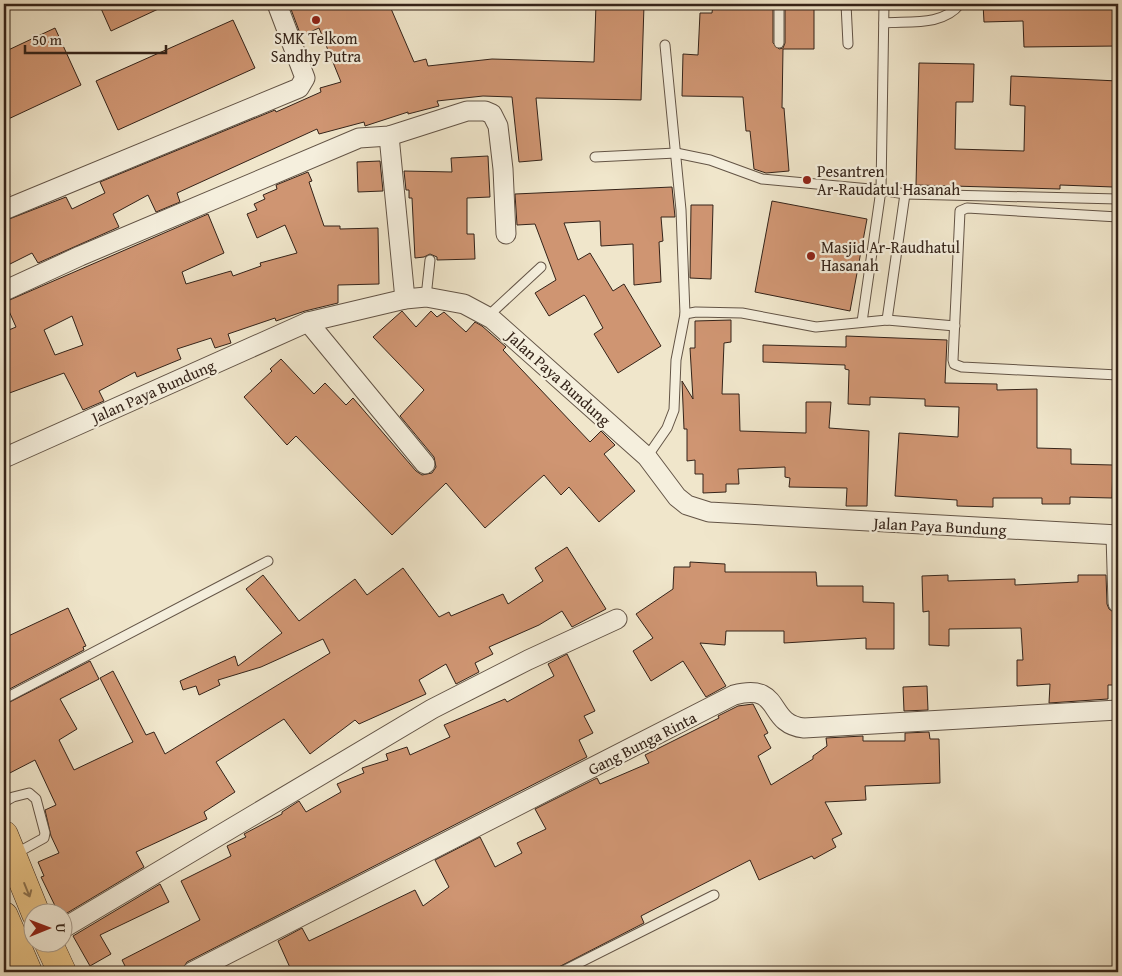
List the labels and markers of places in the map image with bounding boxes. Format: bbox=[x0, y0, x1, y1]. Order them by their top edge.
marker: SMK Telkom Sandhy Putra bbox=[310, 14, 322, 26]
place label: SMK Telkom Sandhy Putra bbox=[271, 26, 362, 68]
place label: Pesantren Ar-Raudatul Hasanah bbox=[817, 159, 960, 201]
marker: Pesantren Ar-Raudatul Hasanah bbox=[801, 174, 813, 186]
place label: Masjid Ar-Raudhatul Hasanah bbox=[821, 235, 960, 277]
marker: Masjid Ar-Raudhatul Hasanah bbox=[805, 250, 817, 262]

